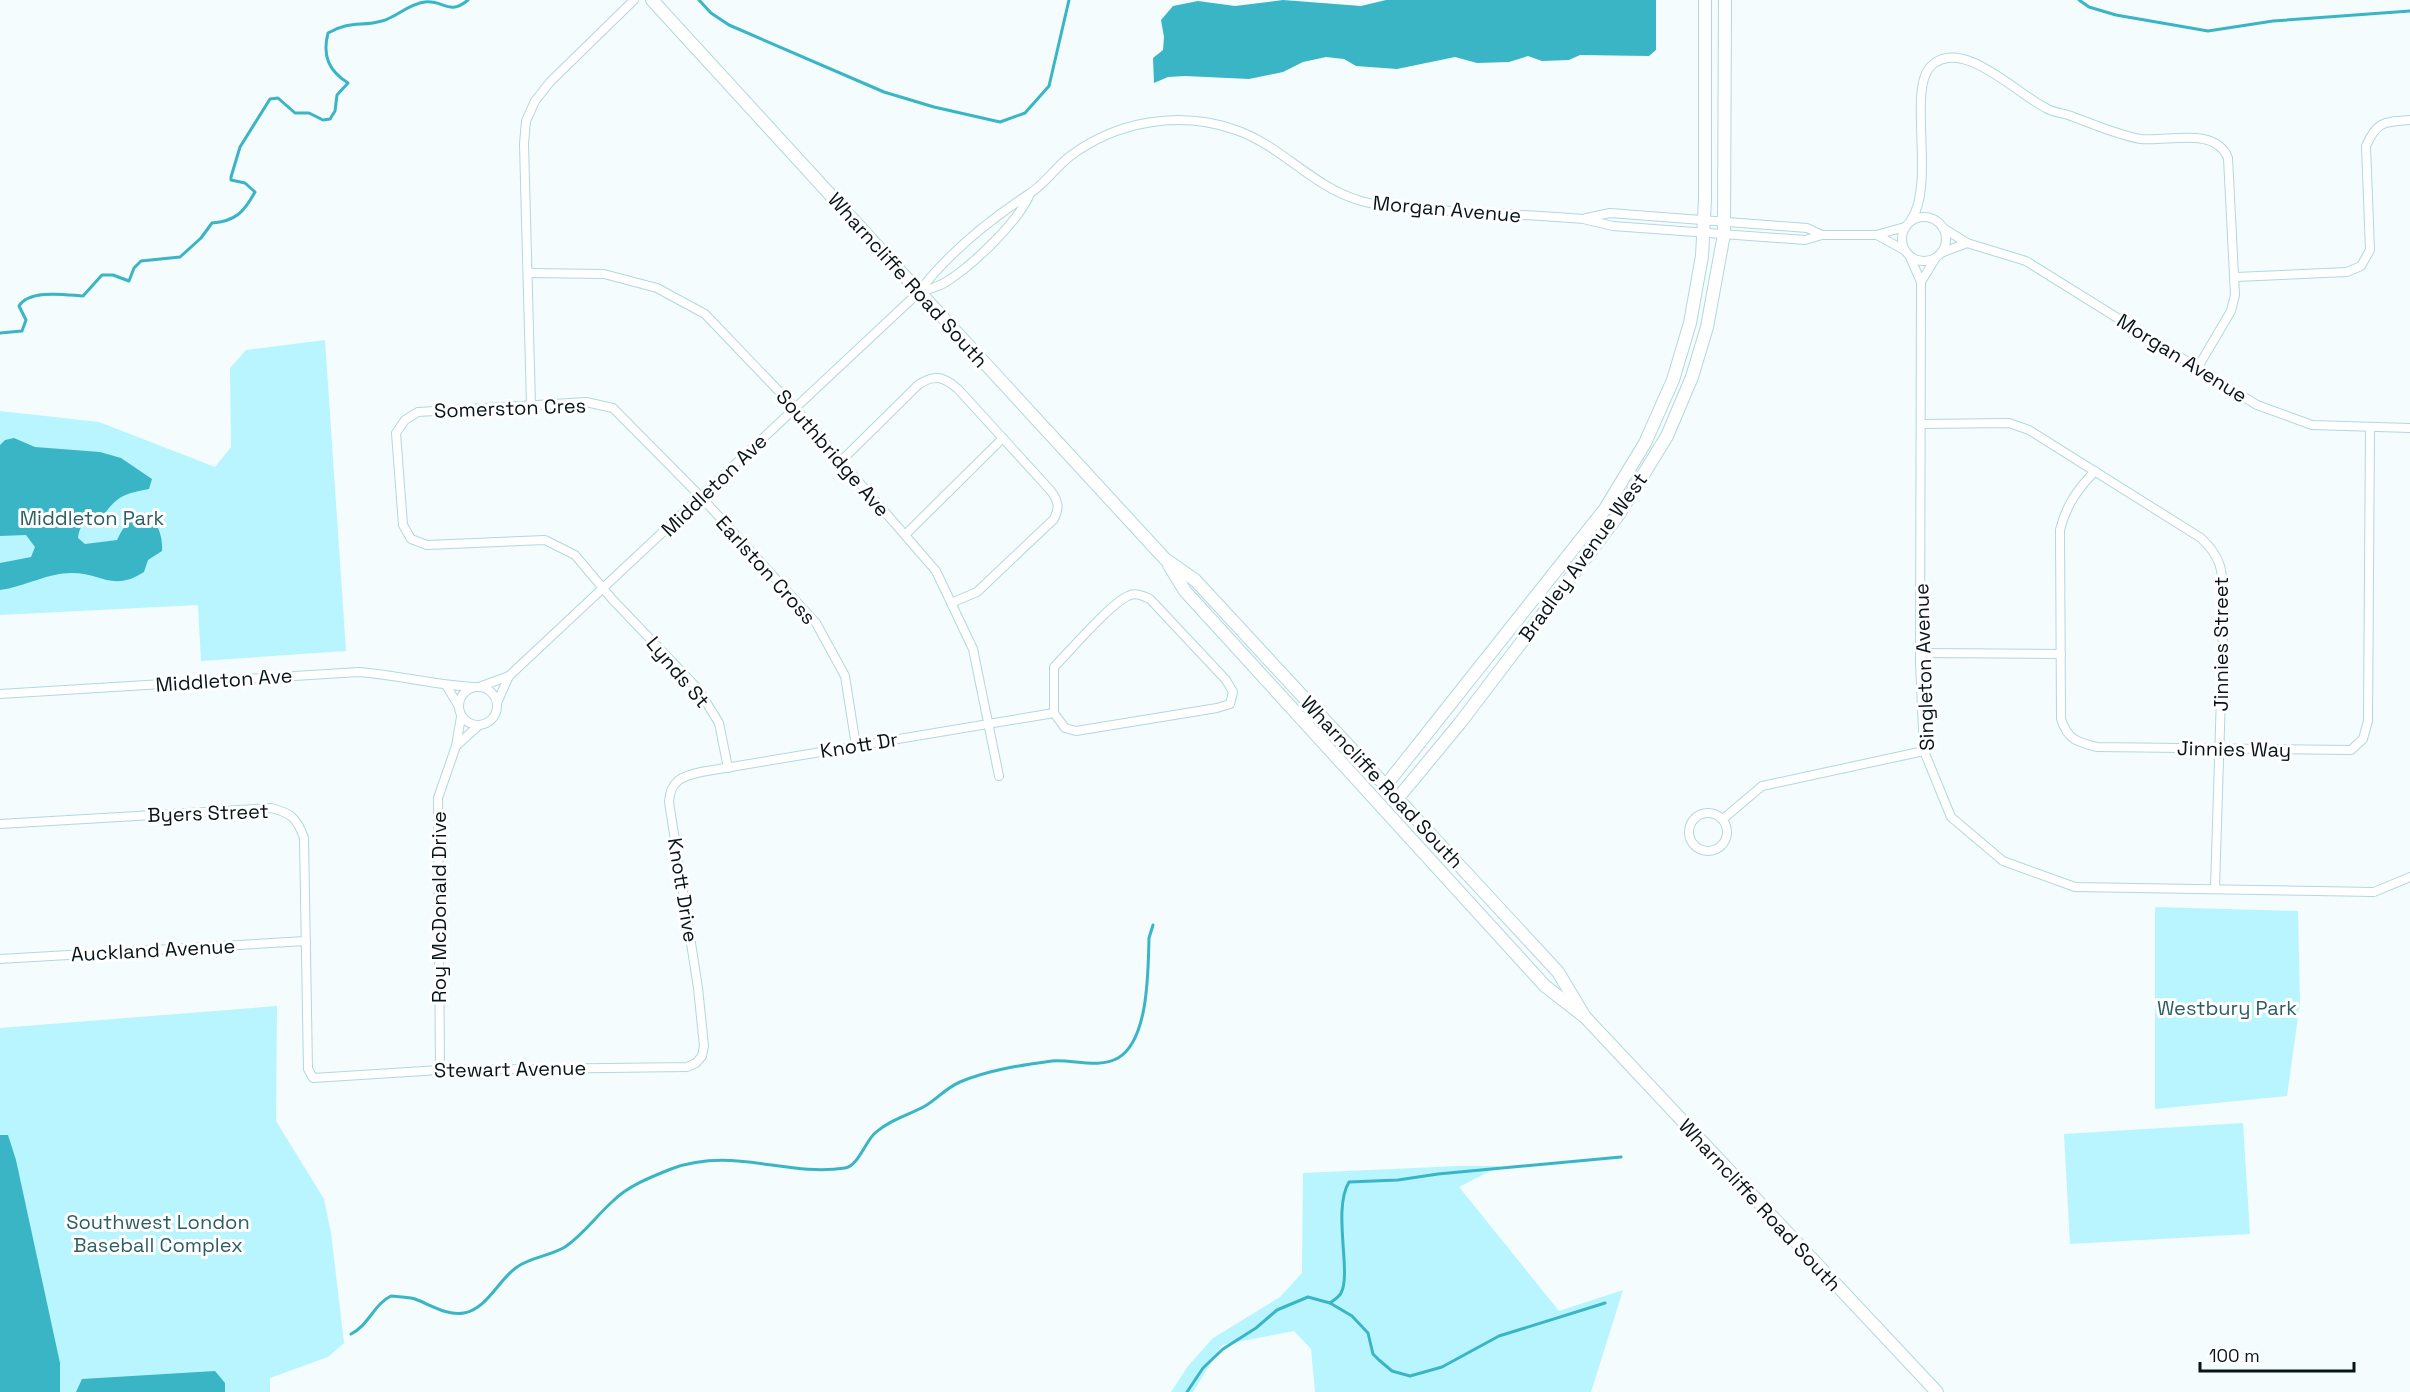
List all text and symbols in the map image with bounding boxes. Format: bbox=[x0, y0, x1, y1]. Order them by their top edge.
street label: Wharncliffe Road South bbox=[822, 187, 994, 373]
street label: Morgan Avenue bbox=[1372, 190, 1522, 228]
street label: Morgan Avenue bbox=[2112, 308, 2252, 408]
street label: Southbridge Ave bbox=[771, 384, 895, 522]
street label: Somerston Cres bbox=[433, 392, 587, 424]
street label: Middleton Ave bbox=[656, 428, 772, 542]
street label: Bradley Avenue West bbox=[1513, 467, 1653, 647]
park label: Middleton Park bbox=[20, 505, 164, 531]
street label: Earlston Cross bbox=[710, 510, 822, 630]
street label: Jinnies Street bbox=[2208, 577, 2234, 711]
street label: Singleton Avenue bbox=[1908, 583, 1940, 751]
street label: Lynds St bbox=[641, 631, 715, 713]
street label: Middleton Ave bbox=[155, 662, 293, 698]
street label: Wharncliffe Road South bbox=[1295, 690, 1469, 874]
street label: Knott Dr bbox=[818, 726, 900, 764]
street label: Jinnies Way bbox=[2177, 735, 2291, 763]
street label: Byers Street bbox=[147, 798, 269, 828]
street label: Roy McDonald Drive bbox=[426, 811, 452, 1003]
street label: Knott Drive bbox=[662, 836, 704, 944]
street label: Auckland Avenue bbox=[70, 933, 236, 967]
park label: Westbury Park bbox=[2157, 995, 2297, 1021]
street label: Stewart Avenue bbox=[434, 1055, 586, 1083]
street label: Wharncliffe Road South bbox=[1673, 1113, 1847, 1297]
park label: Southwest London Baseball Complex bbox=[66, 1209, 250, 1258]
scale bar bbox=[2200, 1335, 2354, 1373]
text: 100 m bbox=[2209, 1344, 2260, 1367]

